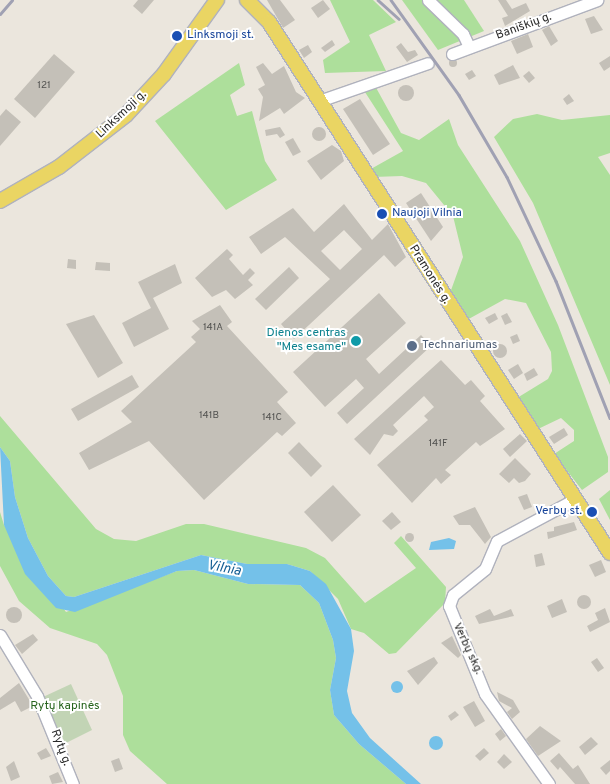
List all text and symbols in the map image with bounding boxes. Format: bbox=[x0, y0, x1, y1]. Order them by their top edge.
street label: Baniškių g. bbox=[494, 10, 554, 44]
place label: Linksmoji st. bbox=[187, 29, 254, 43]
marker: Linksmoji st. bbox=[171, 30, 183, 42]
house number: 121 bbox=[37, 80, 51, 92]
street label: Linksmoji g. bbox=[94, 88, 150, 142]
place label: Naujoji Vilnia bbox=[392, 207, 462, 221]
marker: Naujoji Vilnia bbox=[376, 208, 388, 220]
street label: Pramonės g. bbox=[405, 243, 453, 307]
house number: 141A bbox=[203, 322, 223, 334]
place label: Dienos centras "Mes esame" bbox=[267, 327, 346, 355]
marker: Dienos centras "Mes esame" bbox=[350, 335, 362, 347]
place label: Technariumas bbox=[422, 339, 497, 353]
marker: Technariumas bbox=[406, 340, 418, 352]
house number: 141B bbox=[199, 410, 219, 422]
house number: 141C bbox=[262, 412, 282, 424]
house number: 141F bbox=[428, 438, 448, 450]
place label: Verbų st. bbox=[535, 505, 582, 519]
marker: Verbų st. bbox=[586, 506, 598, 518]
water label: Vilnia bbox=[206, 558, 242, 580]
street label: Verbų skg. bbox=[449, 621, 485, 677]
park label: Rytų kapinės bbox=[30, 700, 100, 714]
street label: Rytų g. bbox=[47, 728, 73, 768]

